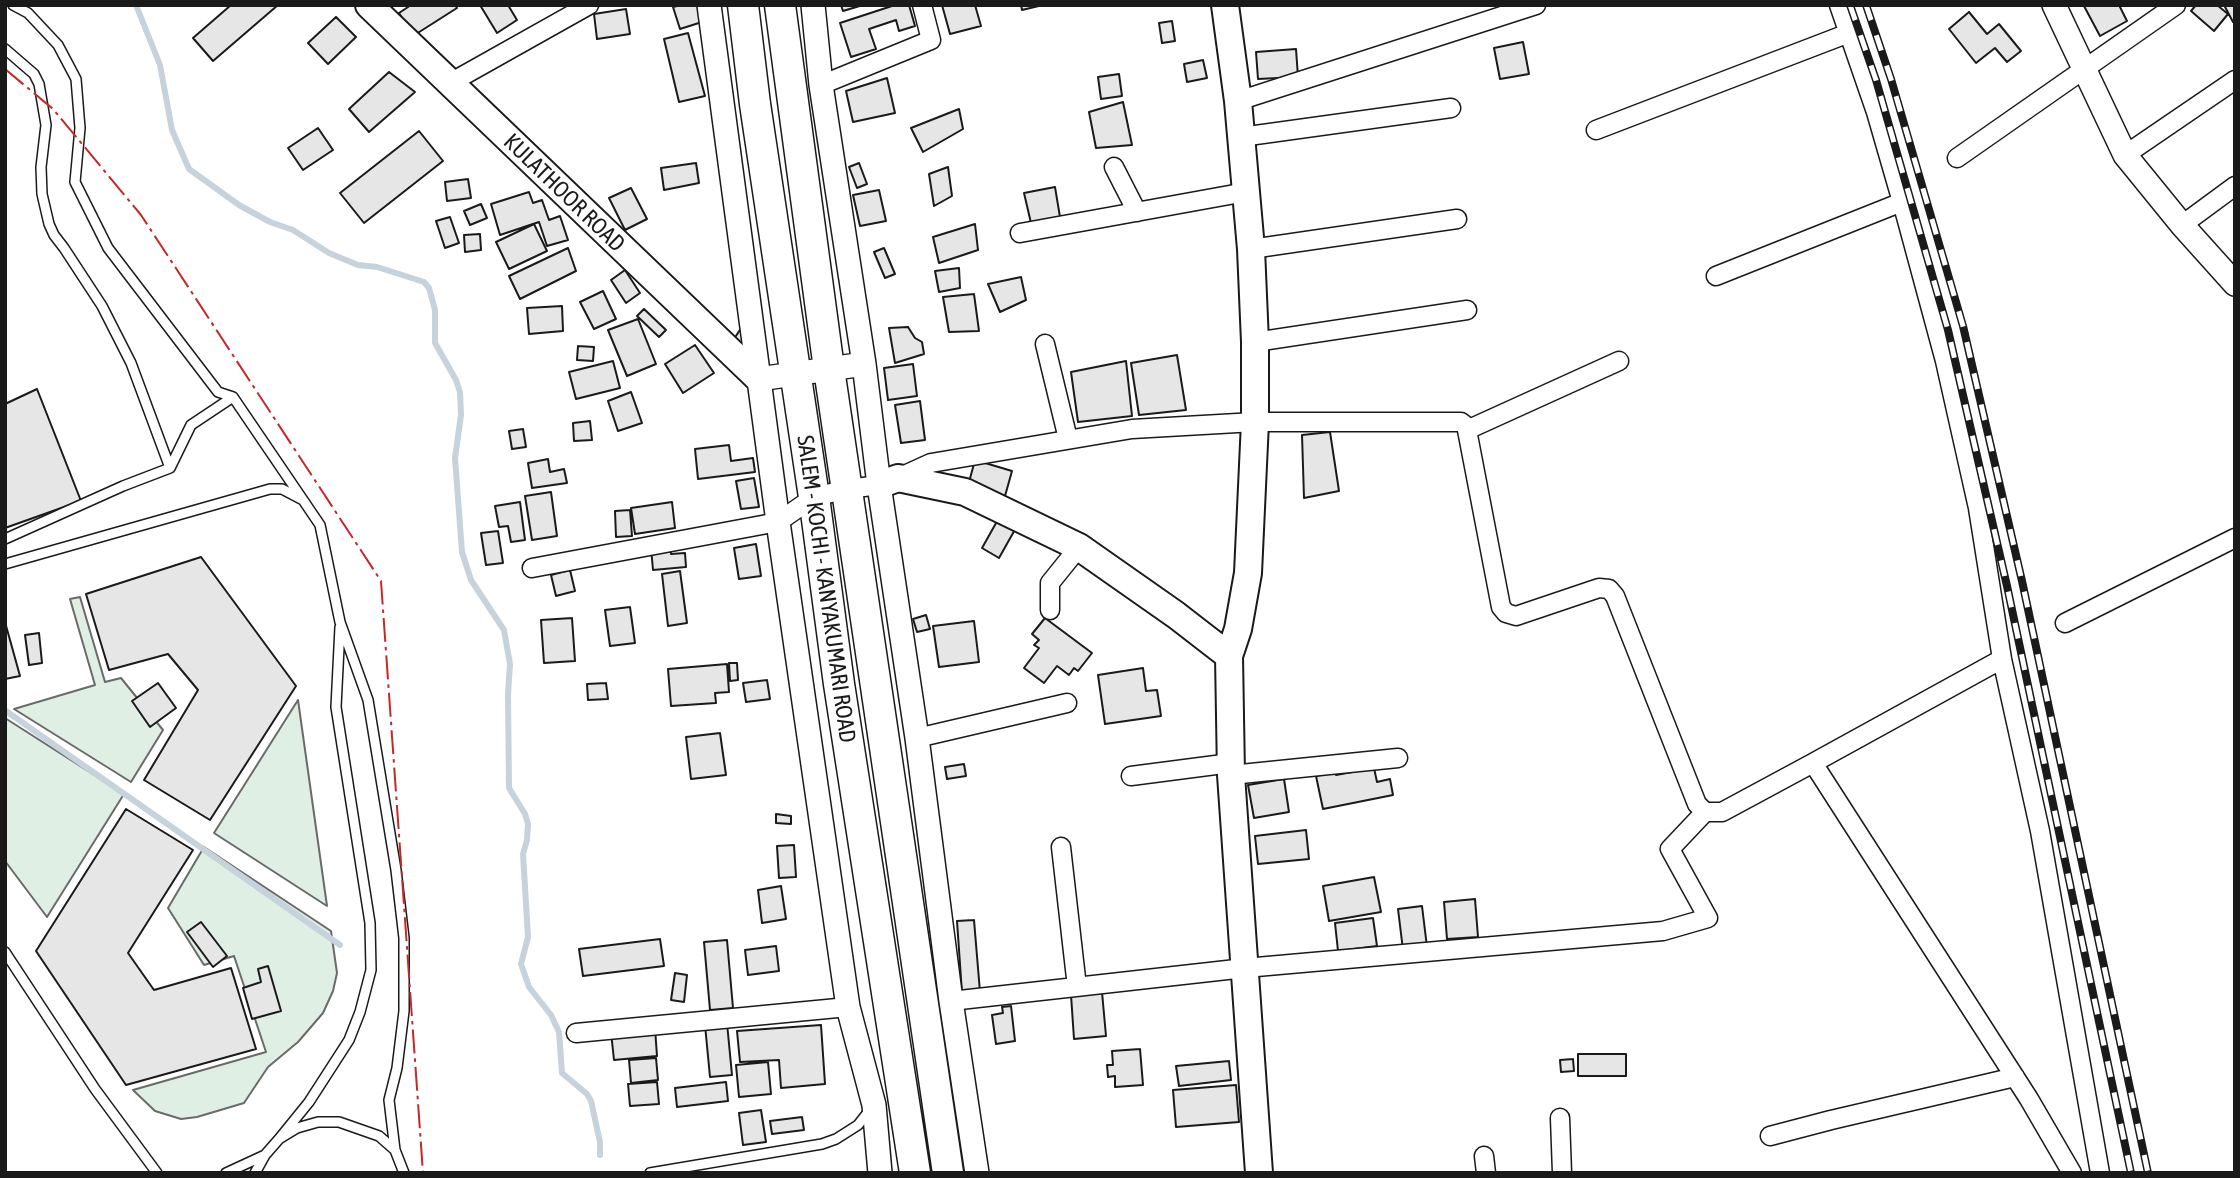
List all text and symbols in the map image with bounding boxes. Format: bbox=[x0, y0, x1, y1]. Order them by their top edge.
street label: KULATHOOR ROAD bbox=[498, 128, 630, 258]
street label: SALEM - KOCHI - KANYAKUMARI ROAD bbox=[791, 434, 861, 744]

